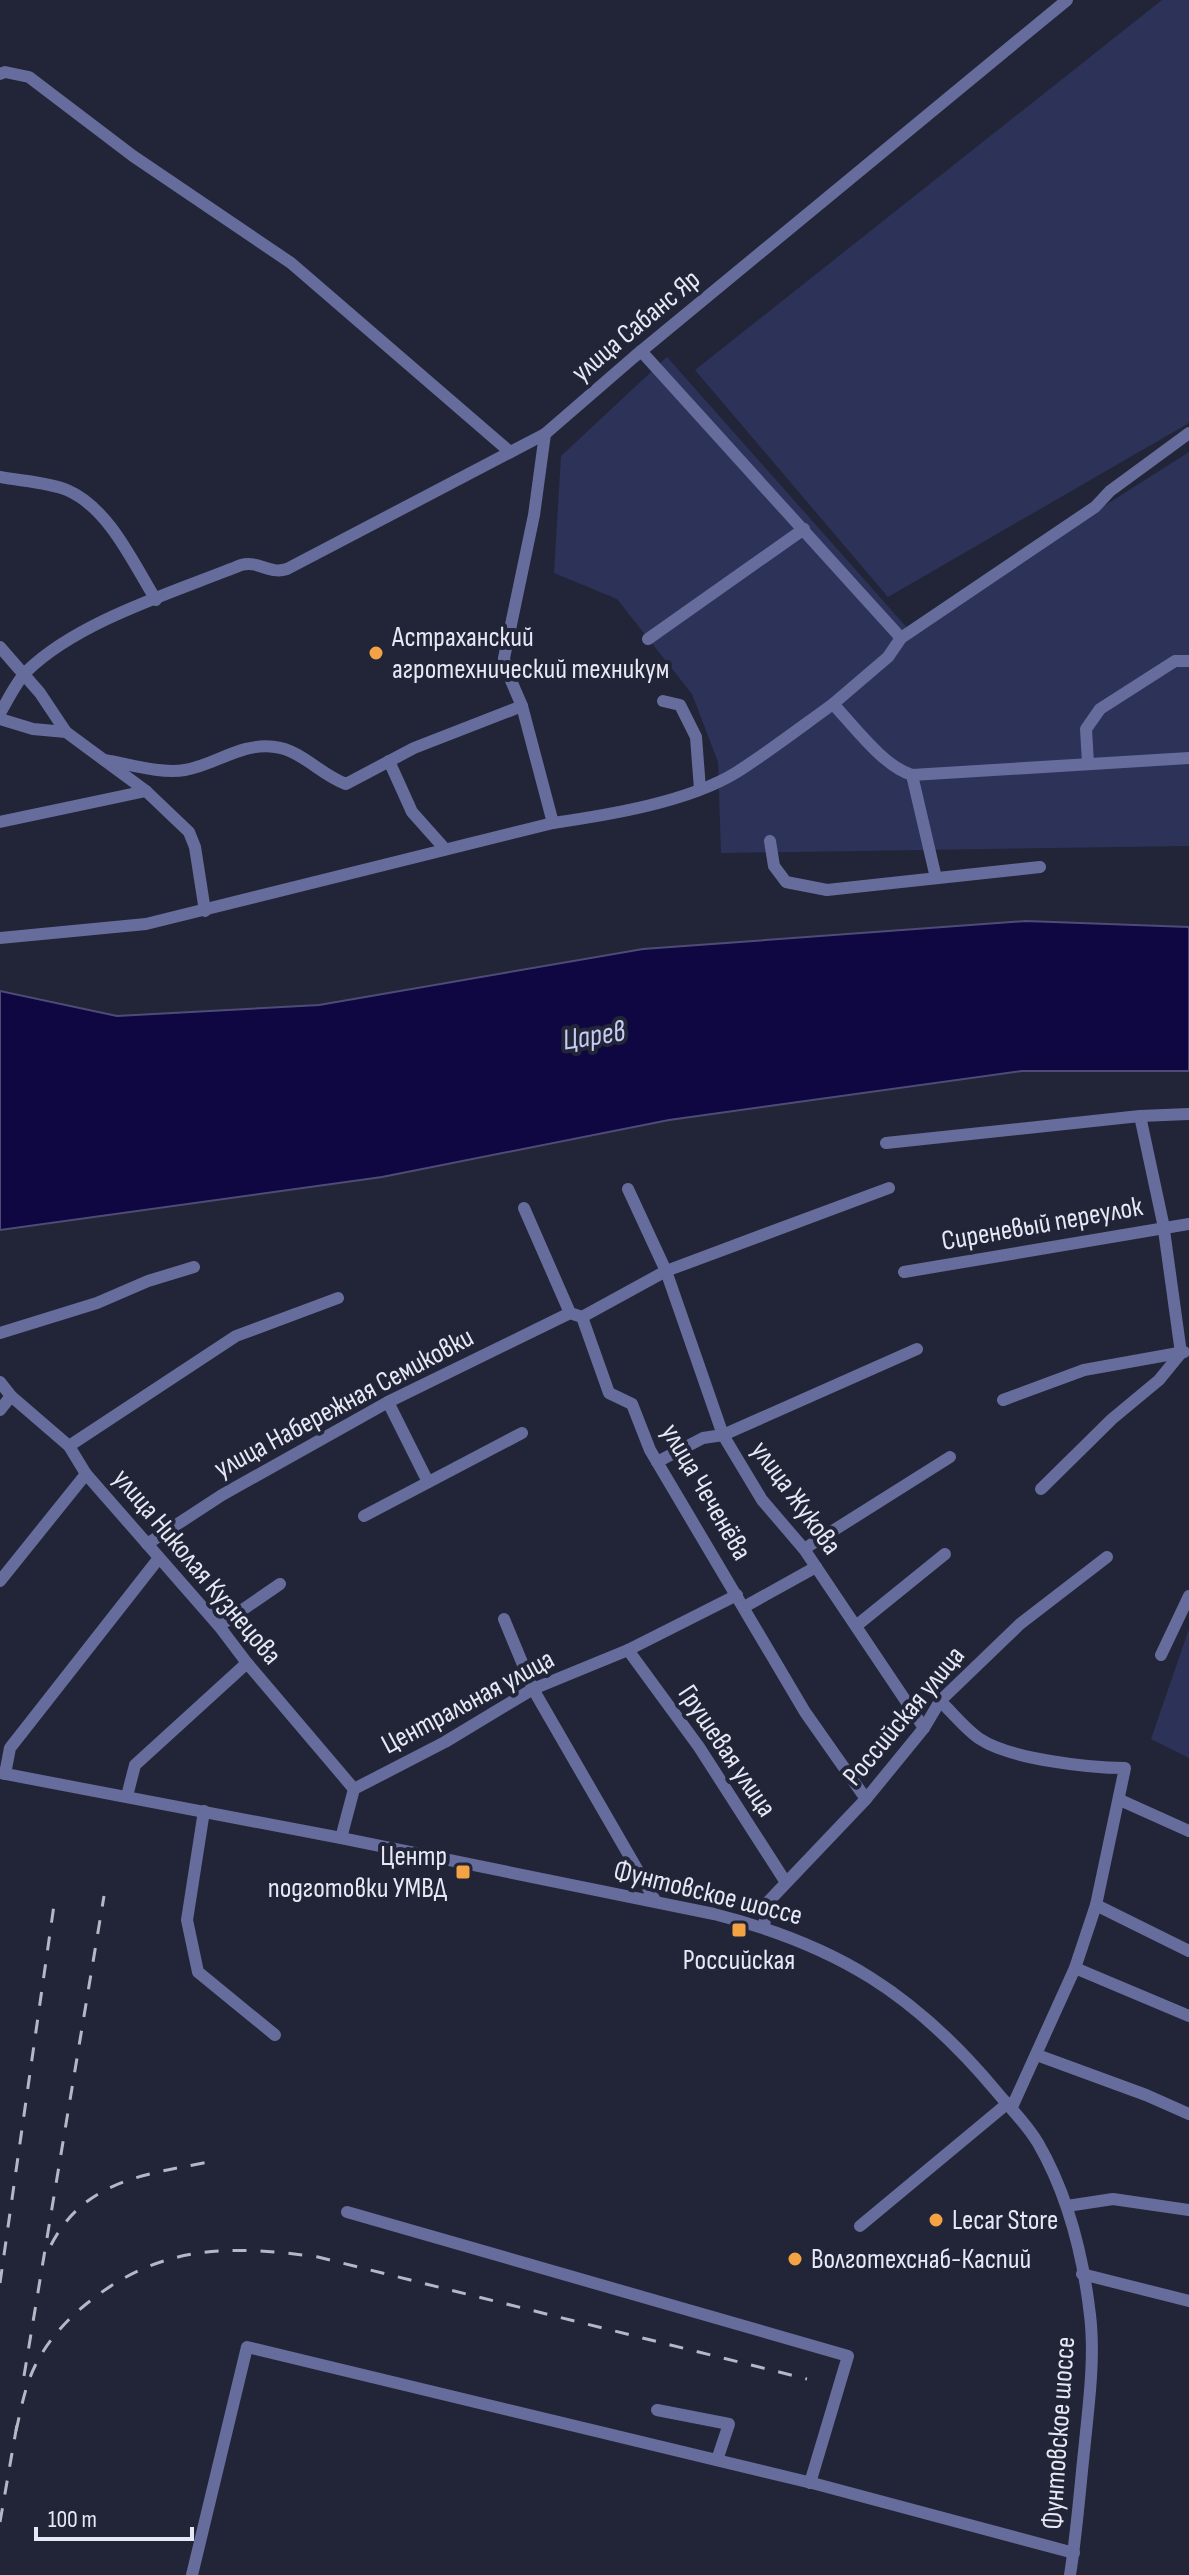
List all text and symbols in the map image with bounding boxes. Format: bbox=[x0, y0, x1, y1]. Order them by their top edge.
street label: улица Сабанс Яр bbox=[565, 263, 707, 389]
place label: Астраханский агротехнический техникум bbox=[391, 621, 669, 686]
marker: Астраханский агротехнический техникум bbox=[367, 644, 385, 662]
water label: Царев bbox=[560, 1013, 628, 1059]
street label: Сиреневый переулок bbox=[939, 1190, 1145, 1258]
street label: улица Набережная Семиковки bbox=[209, 1321, 479, 1485]
street label: улица Чеченёва bbox=[654, 1418, 758, 1566]
street label: улица Жукова bbox=[744, 1435, 848, 1561]
street label: улица Николая Кузнецова bbox=[106, 1463, 288, 1671]
street label: Российская улица bbox=[836, 1640, 972, 1792]
street label: Центральная улица bbox=[376, 1643, 560, 1761]
street label: Грушевая улица bbox=[671, 1679, 783, 1823]
place label: Центр подготовки УМВД bbox=[268, 1840, 448, 1905]
street label: Фунтовское шоссе bbox=[610, 1854, 806, 1932]
marker: Центр подготовки УМВД bbox=[454, 1863, 472, 1881]
marker: Российская bbox=[730, 1921, 748, 1939]
place label: Российская bbox=[683, 1944, 795, 1977]
place label: Lecar Store bbox=[952, 2204, 1058, 2237]
marker: Lecar Store bbox=[927, 2211, 945, 2229]
place label: Волготехснаб-Каспий bbox=[811, 2243, 1031, 2276]
marker: Волготехснаб-Каспий bbox=[786, 2250, 804, 2268]
street label: Фунтовское шоссе bbox=[1036, 2336, 1082, 2530]
scale bar bbox=[36, 2491, 192, 2541]
text: 100 m bbox=[48, 2505, 97, 2534]

